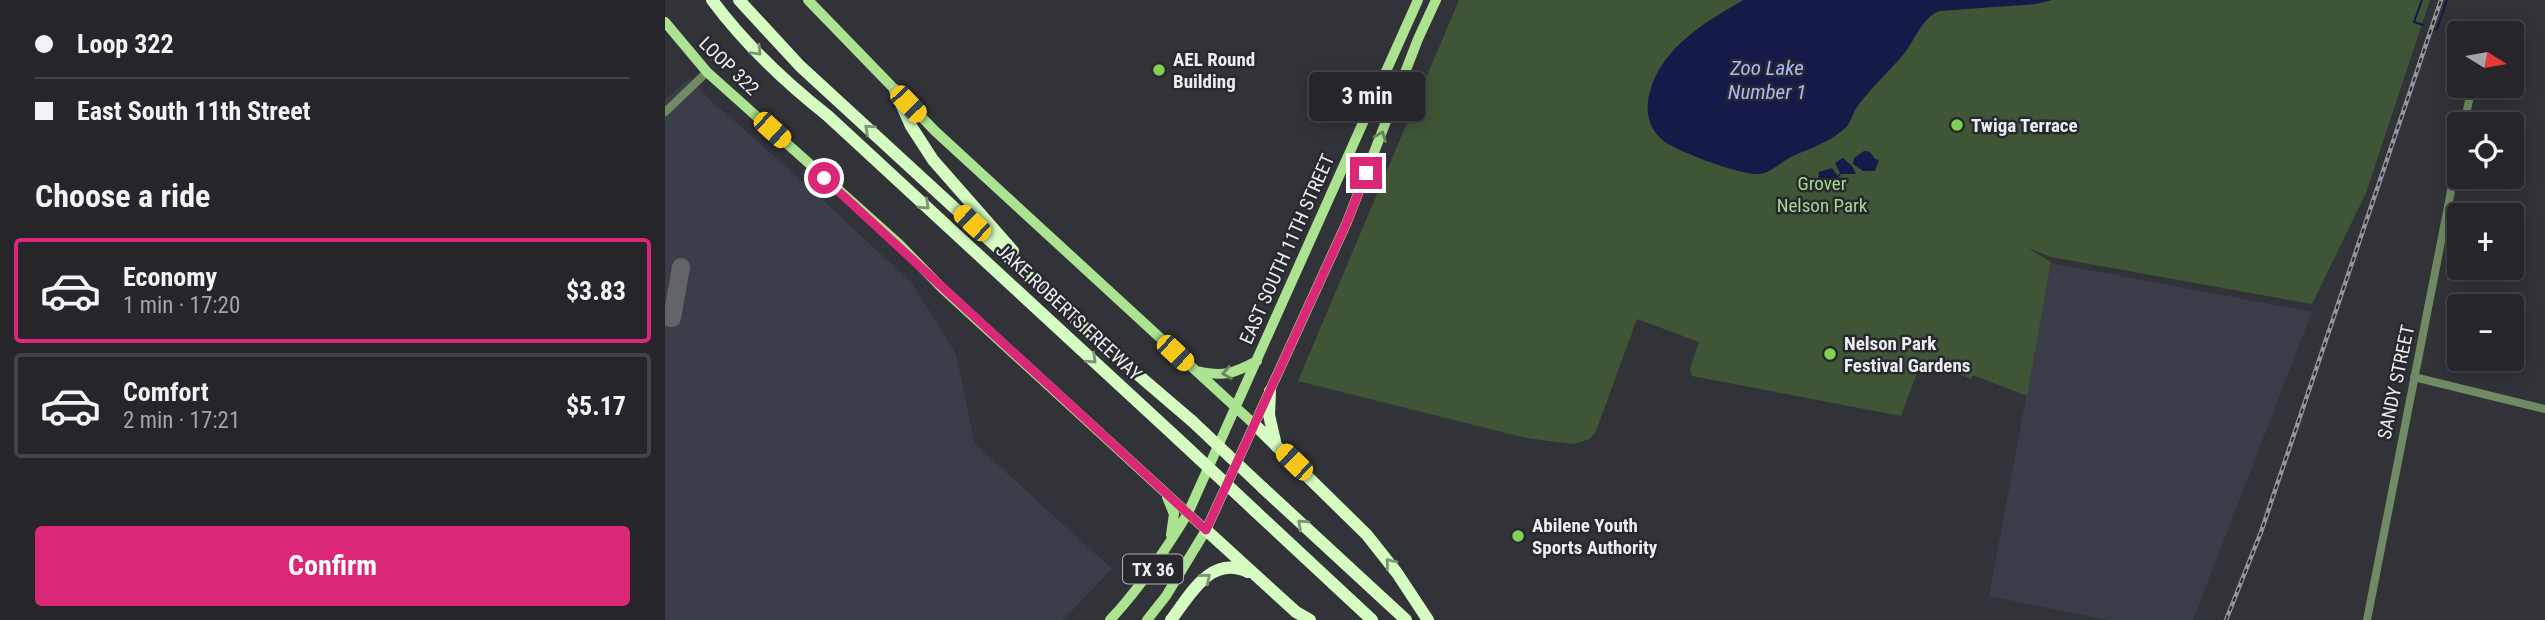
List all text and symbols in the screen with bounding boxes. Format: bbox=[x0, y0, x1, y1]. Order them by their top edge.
north arrow bbox=[2447, 21, 2523, 98]
map controls bbox=[2447, 21, 2524, 371]
text: Loop 322 bbox=[77, 29, 174, 59]
street label: LOOP 322 bbox=[694, 32, 764, 100]
one-way arrow bbox=[749, 43, 762, 56]
place label: AEL Round Building bbox=[1173, 48, 1255, 93]
water label: Zoo Lake Number 1 bbox=[1728, 56, 1806, 104]
marker: AEL Round Building bbox=[1151, 62, 1167, 78]
callout: 3 min bbox=[1308, 72, 1424, 120]
car bbox=[886, 82, 931, 126]
text: 3 min bbox=[1341, 83, 1393, 110]
text: East South 11th Street bbox=[77, 96, 311, 126]
car bbox=[750, 108, 795, 152]
button: locate bbox=[2447, 112, 2524, 189]
place label: Twiga Terrace bbox=[1971, 114, 2078, 137]
marker: Twiga Terrace bbox=[1949, 117, 1965, 133]
one-way arrow bbox=[864, 125, 877, 137]
one-way arrow bbox=[1373, 130, 1387, 143]
street label: EAST SOUTH 11TH STREET bbox=[1235, 150, 1339, 348]
route end bbox=[1350, 157, 1382, 189]
route start bbox=[808, 162, 840, 194]
park label: Grover Nelson Park bbox=[1777, 172, 1868, 217]
text: Choose a ride bbox=[35, 177, 210, 215]
one-way arrow bbox=[917, 197, 930, 209]
car bbox=[950, 201, 995, 245]
button: + bbox=[2447, 203, 2524, 280]
street label: JAKE ROBERTS FREEWAY bbox=[991, 238, 1147, 386]
icon: car bbox=[39, 259, 102, 322]
text: Economy bbox=[123, 262, 217, 292]
text: $3.83 bbox=[566, 276, 626, 306]
text: 1 min · 17:20 bbox=[123, 292, 240, 319]
button: − bbox=[2447, 294, 2524, 371]
street label: SANDY STREET bbox=[2373, 323, 2419, 441]
car bbox=[1153, 331, 1198, 375]
place label: Nelson Park Festival Gardens bbox=[1844, 332, 1970, 377]
marker: Nelson Park Festival Gardens bbox=[1822, 346, 1838, 362]
one-way arrow bbox=[1084, 351, 1097, 364]
one-way arrow bbox=[1221, 365, 1233, 380]
icon: car bbox=[39, 374, 102, 437]
text: Comfort bbox=[123, 377, 209, 407]
text: $5.17 bbox=[566, 391, 626, 421]
text: 2 min · 17:21 bbox=[123, 407, 240, 434]
car bbox=[1272, 440, 1317, 484]
place label: Abilene Youth Sports Authority bbox=[1532, 514, 1658, 559]
one-way arrow bbox=[1297, 519, 1310, 532]
button: Confirm bbox=[35, 526, 630, 606]
marker: Abilene Youth Sports Authority bbox=[1510, 528, 1526, 544]
road number: TX 36 bbox=[1123, 554, 1183, 584]
one-way arrow bbox=[1385, 559, 1398, 571]
one-way arrow bbox=[1198, 574, 1211, 586]

